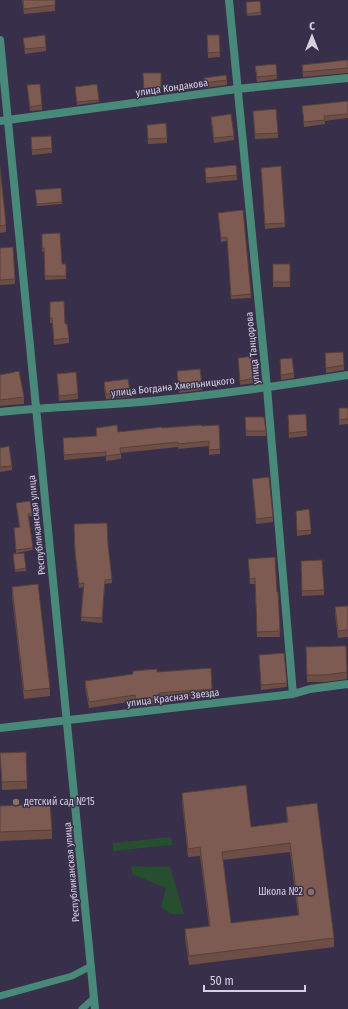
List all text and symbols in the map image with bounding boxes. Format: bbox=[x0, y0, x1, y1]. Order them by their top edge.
north arrow bbox=[292, 16, 332, 56]
text: С bbox=[309, 20, 315, 33]
street label: улица Кондакова bbox=[135, 77, 209, 99]
street label: улица Танцорова bbox=[243, 311, 263, 385]
street label: улица Богдана Хмельницкого bbox=[111, 375, 235, 399]
street label: Республиканская улица bbox=[26, 474, 48, 576]
street label: улица Красная Звезда bbox=[126, 686, 220, 710]
place label: детский сад №15 bbox=[24, 796, 95, 808]
marker: детский сад №15 bbox=[11, 797, 21, 807]
street label: Республиканская улица bbox=[62, 821, 82, 923]
place label: Школа №2 bbox=[258, 886, 304, 898]
marker: Школа №2 bbox=[306, 887, 316, 897]
scale bar bbox=[204, 967, 305, 993]
text: 50 m bbox=[210, 974, 234, 988]

